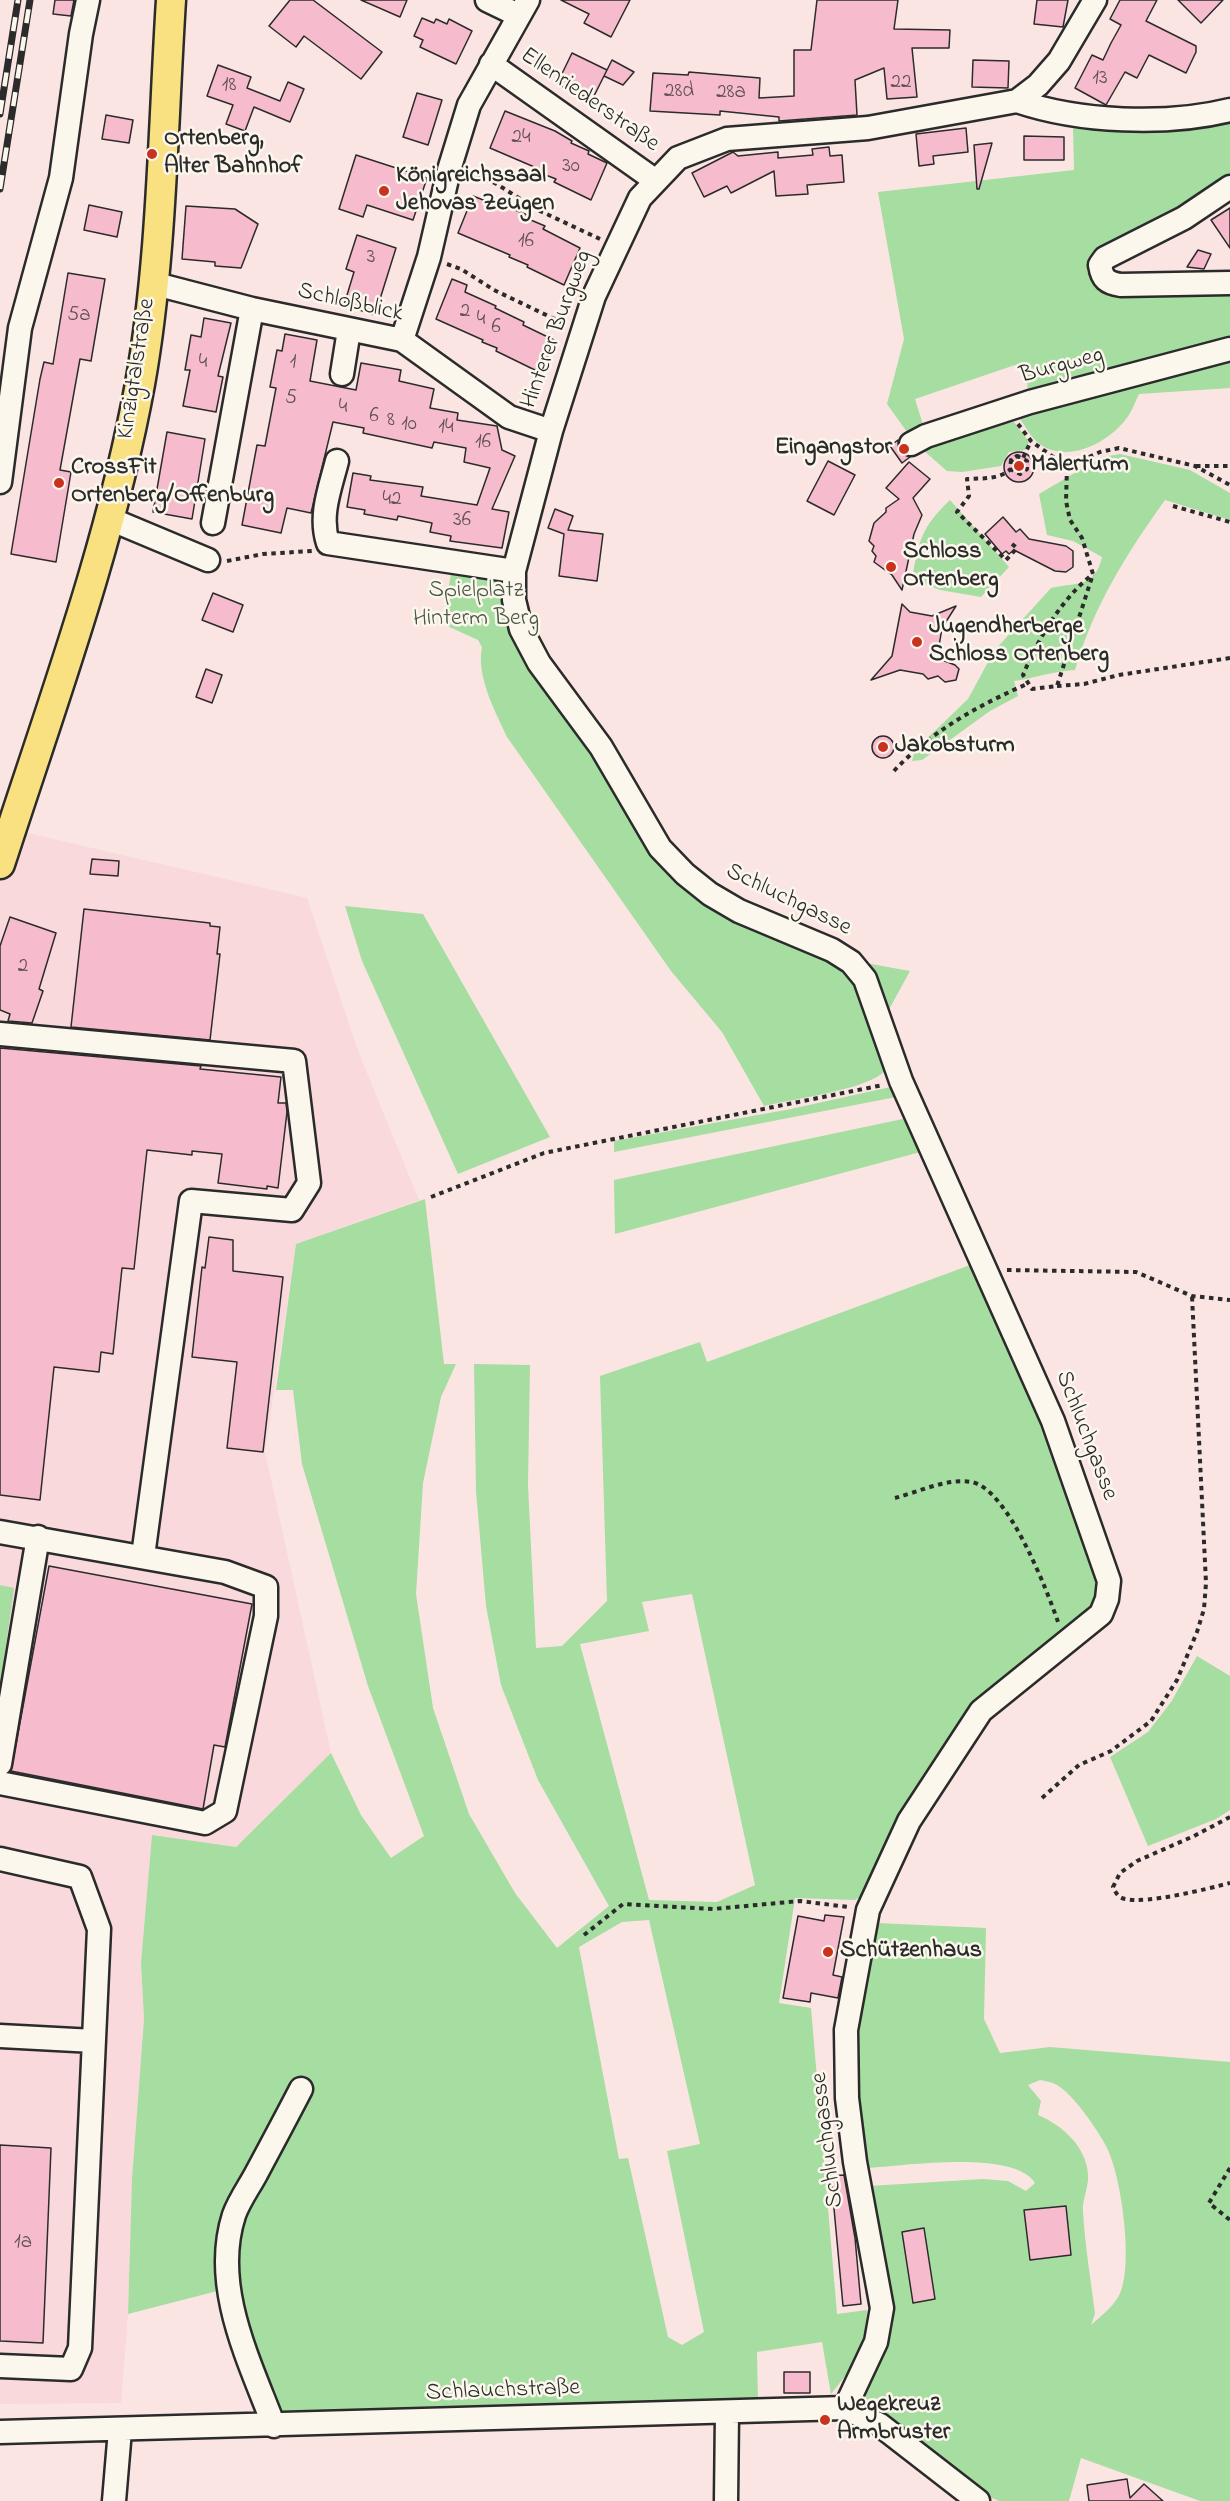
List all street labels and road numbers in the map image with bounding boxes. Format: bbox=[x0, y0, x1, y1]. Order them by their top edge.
street label: Ellenriederstraße bbox=[514, 42, 664, 160]
street label: Hinterer Burgweg bbox=[516, 247, 600, 413]
street label: Schloßblick bbox=[294, 278, 406, 330]
street label: Kinzigtalstraße bbox=[113, 297, 163, 441]
street label: Burgweg bbox=[1017, 342, 1107, 392]
street label: Schluchgasse bbox=[721, 858, 855, 944]
street label: Schluchgasse bbox=[1047, 1367, 1123, 1505]
street label: Schluchgasse bbox=[806, 2071, 852, 2209]
street label: Schlauchstraße bbox=[425, 2375, 581, 2409]

